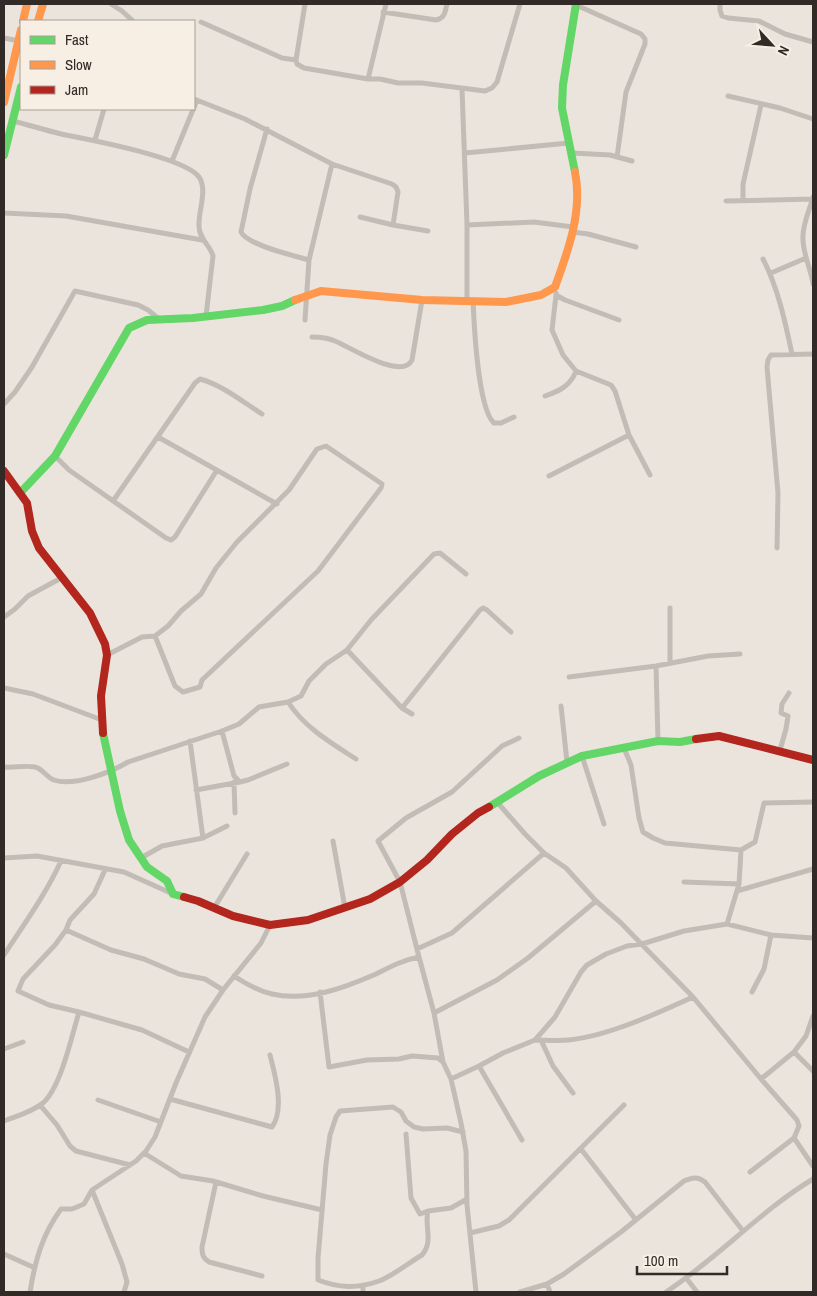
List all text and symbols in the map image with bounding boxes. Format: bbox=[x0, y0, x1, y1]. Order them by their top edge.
legend bbox=[20, 20, 195, 110]
north arrow bbox=[747, 20, 797, 70]
text: Fast bbox=[65, 29, 89, 50]
text: N bbox=[774, 43, 794, 58]
text: Slow bbox=[65, 54, 92, 75]
text: Jam bbox=[65, 79, 88, 100]
scale bar bbox=[637, 1244, 727, 1276]
text: 100 m bbox=[644, 1250, 678, 1271]

